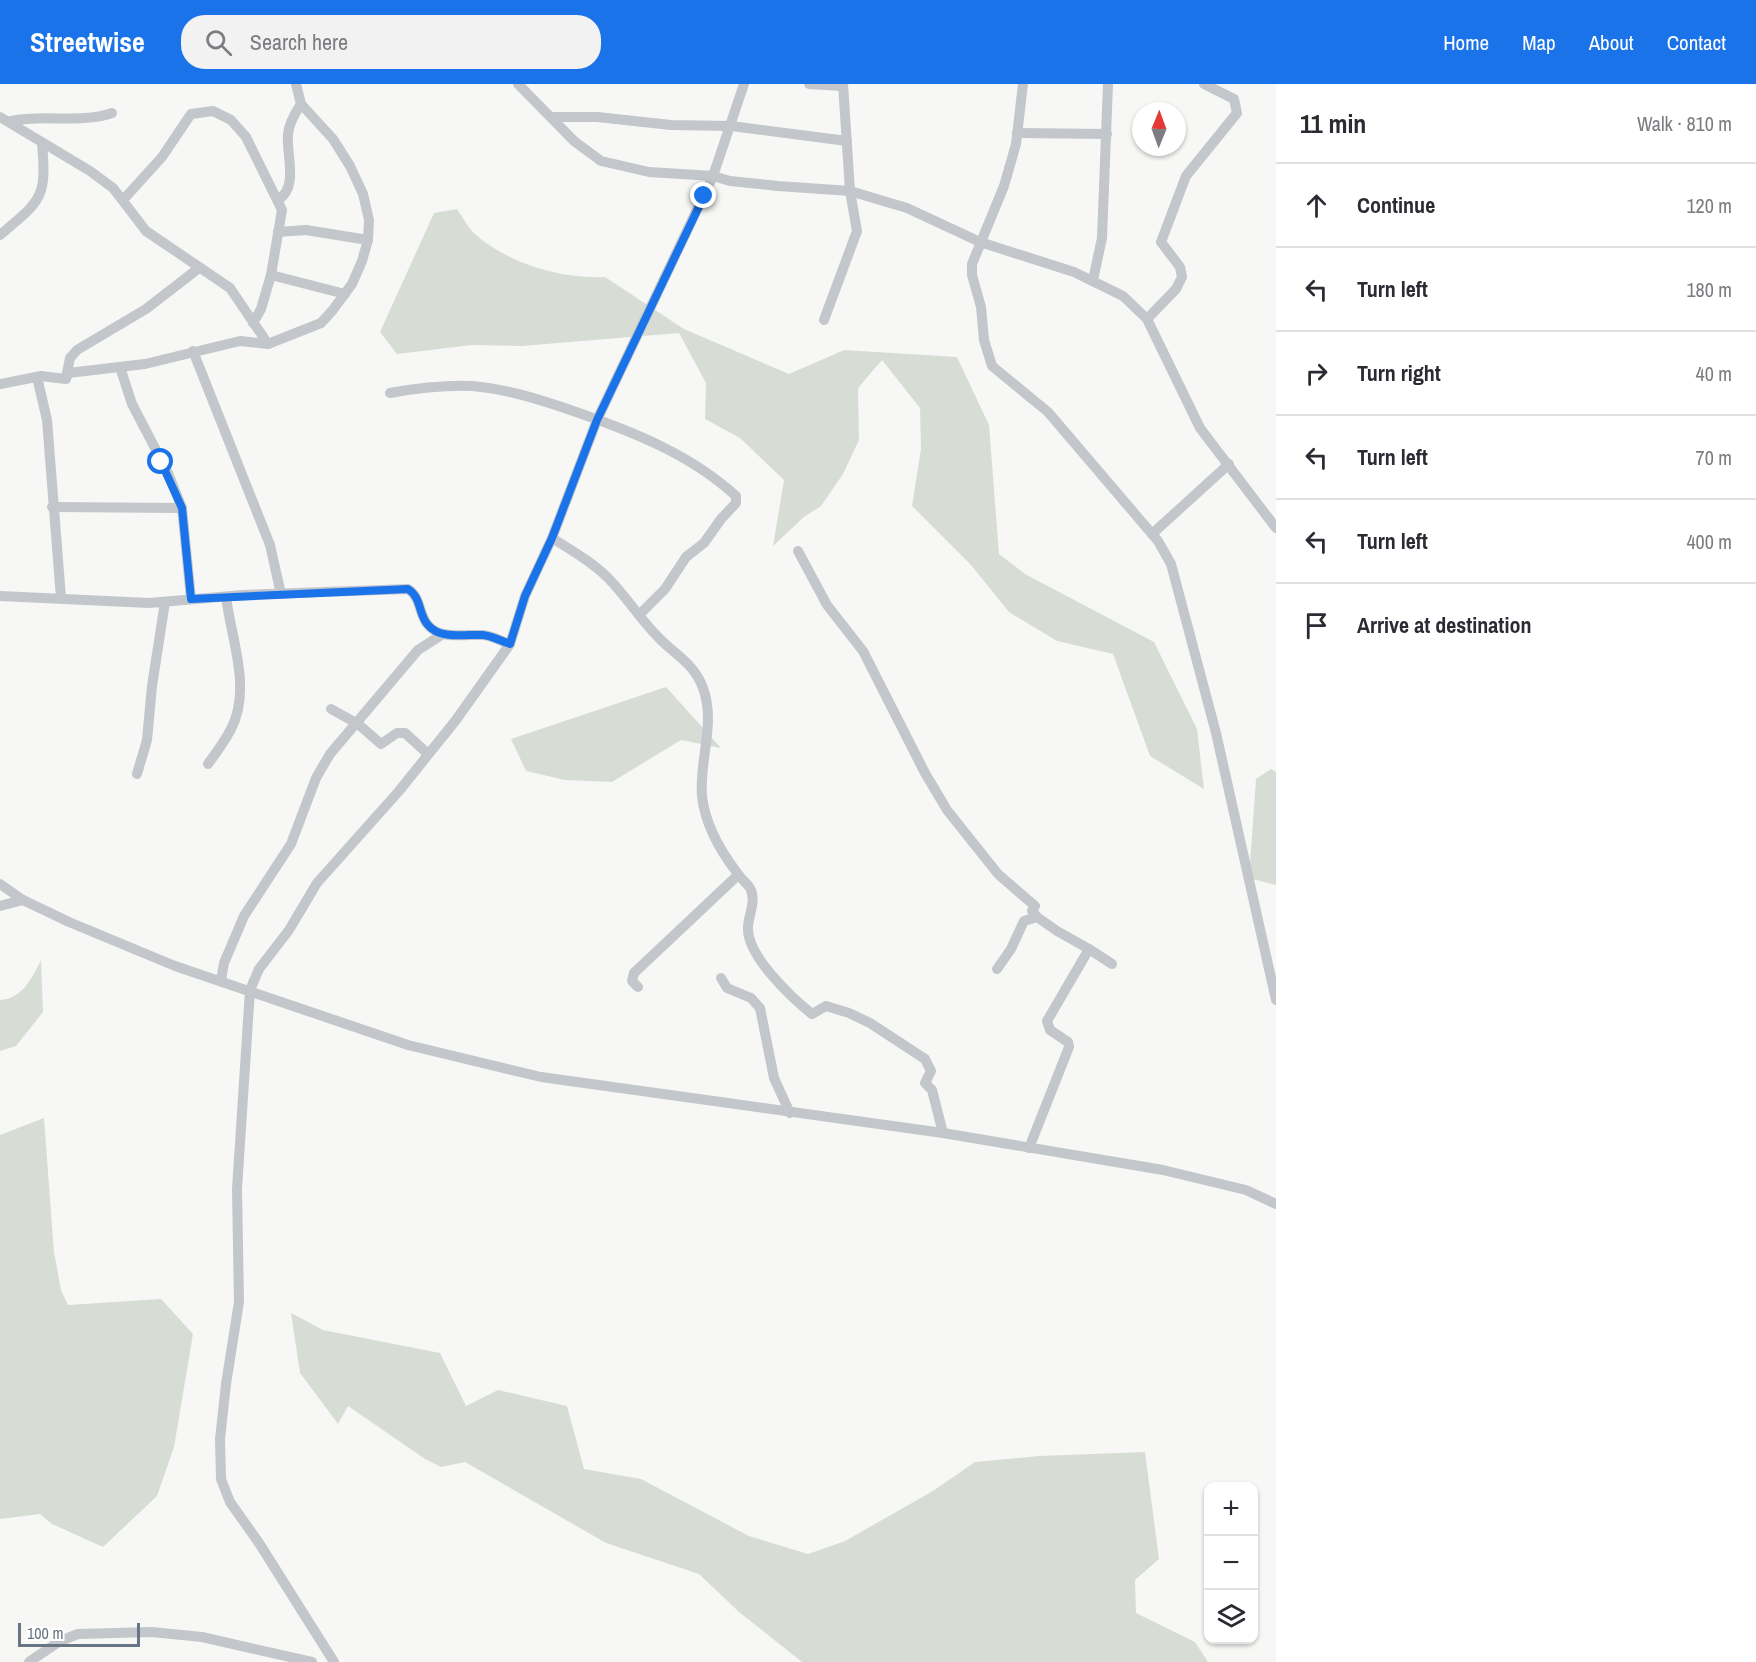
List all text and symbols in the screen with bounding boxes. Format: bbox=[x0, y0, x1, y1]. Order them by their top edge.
search box bbox=[181, 15, 601, 69]
text: Streetwise bbox=[30, 23, 145, 61]
icon: search bbox=[202, 26, 235, 59]
text: Search here bbox=[250, 27, 348, 57]
text: Home bbox=[1443, 28, 1489, 57]
text: Map bbox=[1522, 28, 1556, 57]
text: About bbox=[1589, 28, 1634, 57]
text: Contact bbox=[1667, 28, 1726, 57]
north arrow bbox=[1132, 102, 1186, 156]
text: 11 min bbox=[1300, 106, 1366, 141]
text: Walk · 810 m bbox=[1637, 110, 1732, 137]
route end bbox=[690, 182, 716, 208]
icon: ahead bbox=[1300, 189, 1333, 222]
text: Continue bbox=[1357, 190, 1435, 220]
text: 120 m bbox=[1686, 192, 1732, 219]
icon: left bbox=[1300, 273, 1333, 306]
text: Turn left bbox=[1357, 274, 1428, 304]
text: 180 m bbox=[1686, 276, 1732, 303]
icon: right bbox=[1300, 357, 1333, 390]
text: Turn right bbox=[1357, 358, 1441, 388]
text: 40 m bbox=[1696, 360, 1732, 387]
icon: left bbox=[1300, 441, 1333, 474]
text: Turn left bbox=[1357, 442, 1428, 472]
text: 70 m bbox=[1696, 444, 1732, 471]
route start bbox=[147, 448, 173, 474]
icon: left bbox=[1300, 525, 1333, 558]
text: Turn left bbox=[1357, 526, 1428, 556]
text: 400 m bbox=[1686, 528, 1732, 555]
icon: arrive bbox=[1300, 609, 1333, 642]
text: Arrive at destination bbox=[1357, 610, 1531, 640]
map controls bbox=[1204, 1482, 1258, 1644]
button: + bbox=[1204, 1482, 1258, 1536]
button: − bbox=[1204, 1536, 1258, 1590]
button: layers bbox=[1204, 1590, 1258, 1644]
scale bar bbox=[18, 1620, 140, 1648]
text: 100 m bbox=[27, 1622, 63, 1644]

